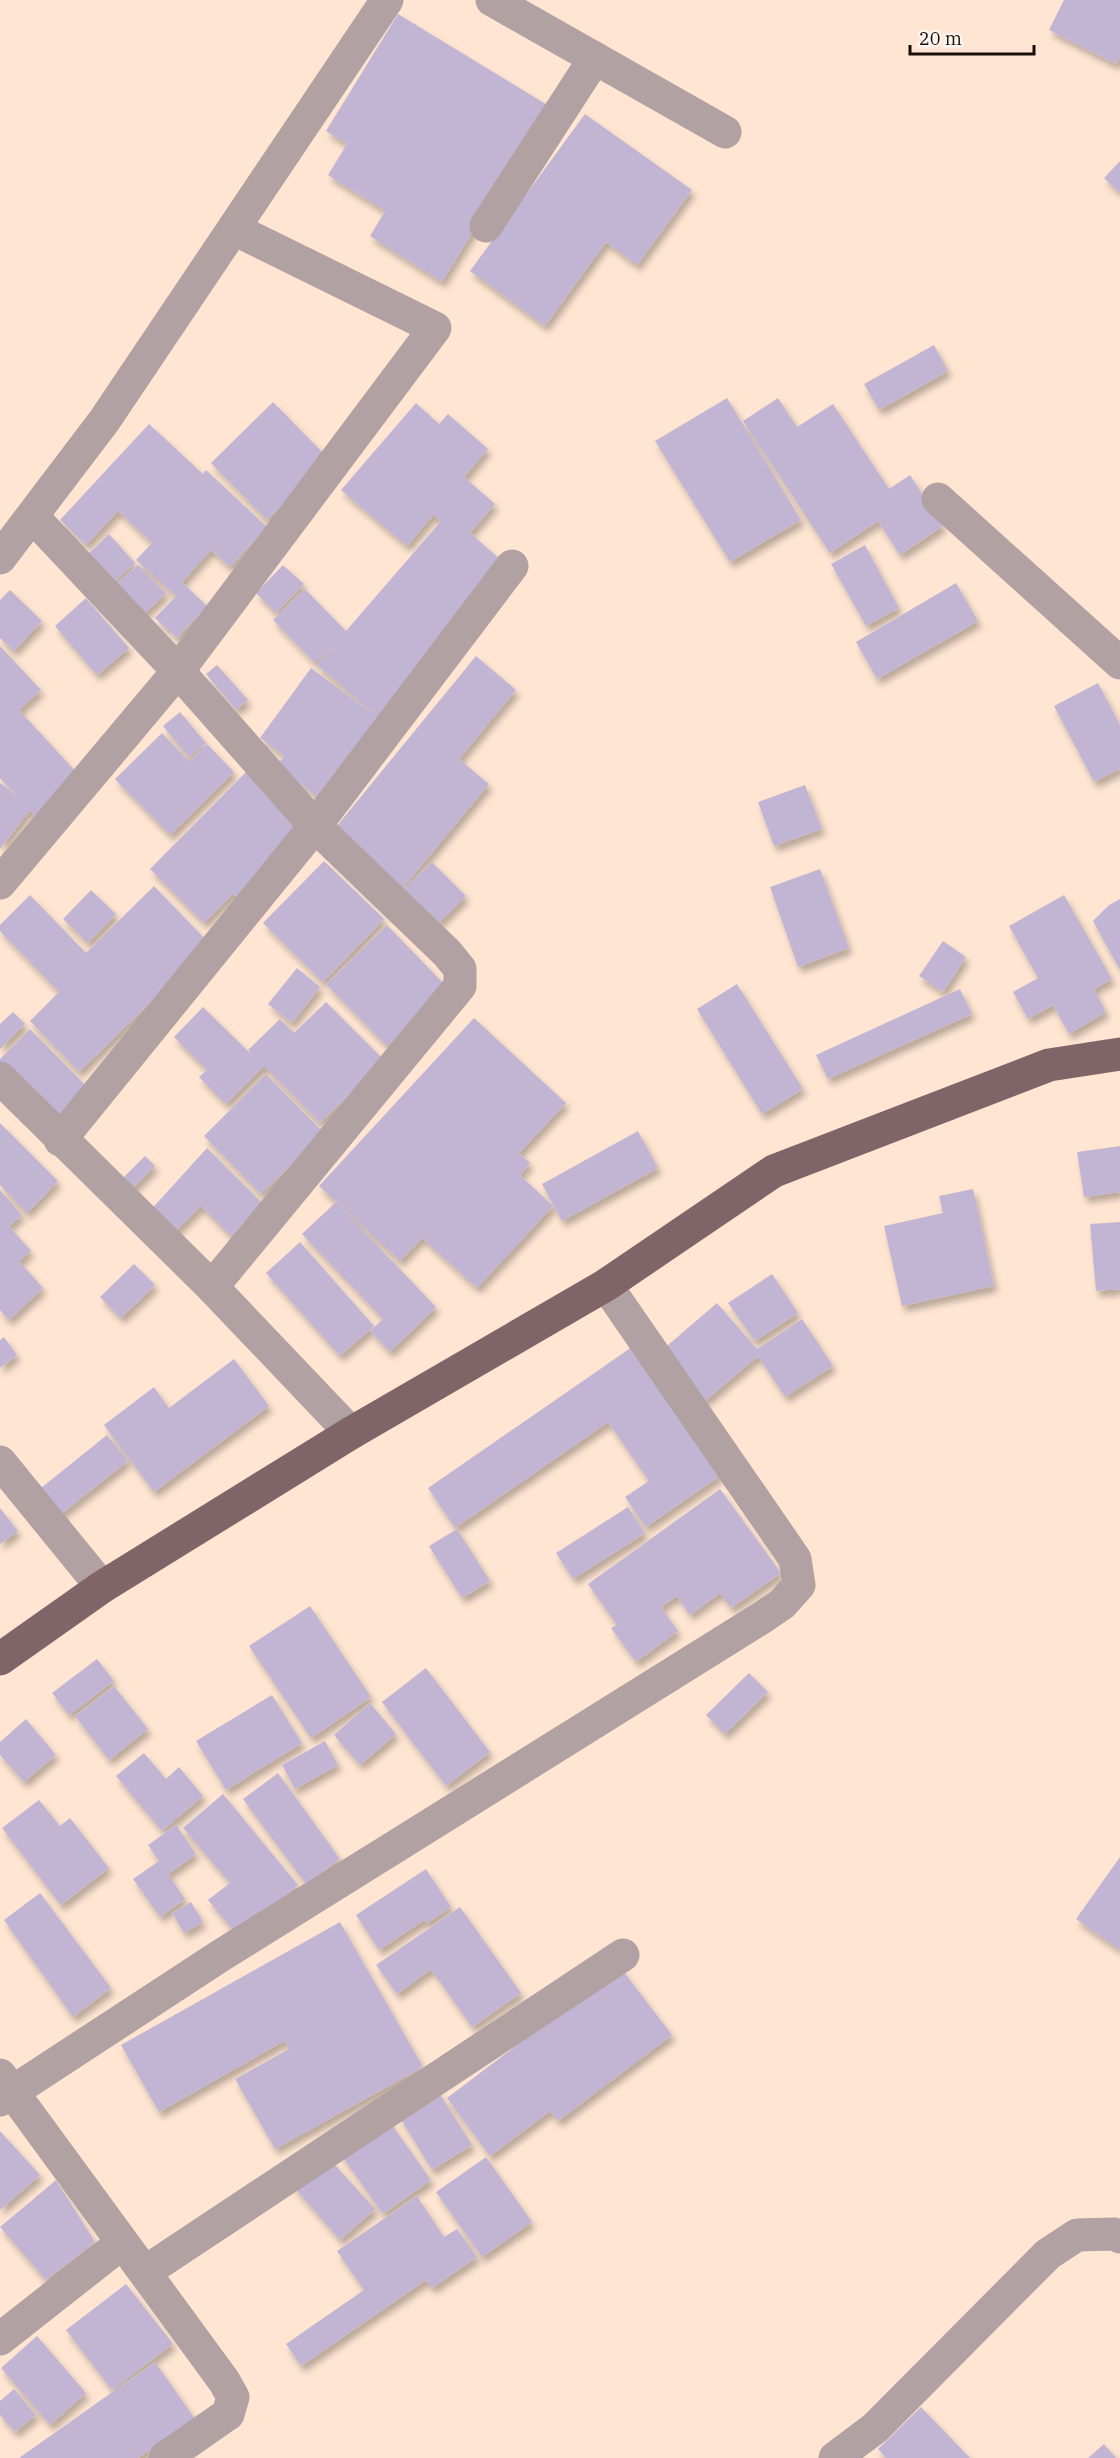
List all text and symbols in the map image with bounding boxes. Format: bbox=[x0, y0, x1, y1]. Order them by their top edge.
scale bar bbox=[910, 18, 1034, 56]
text: 20 m bbox=[919, 27, 962, 50]

